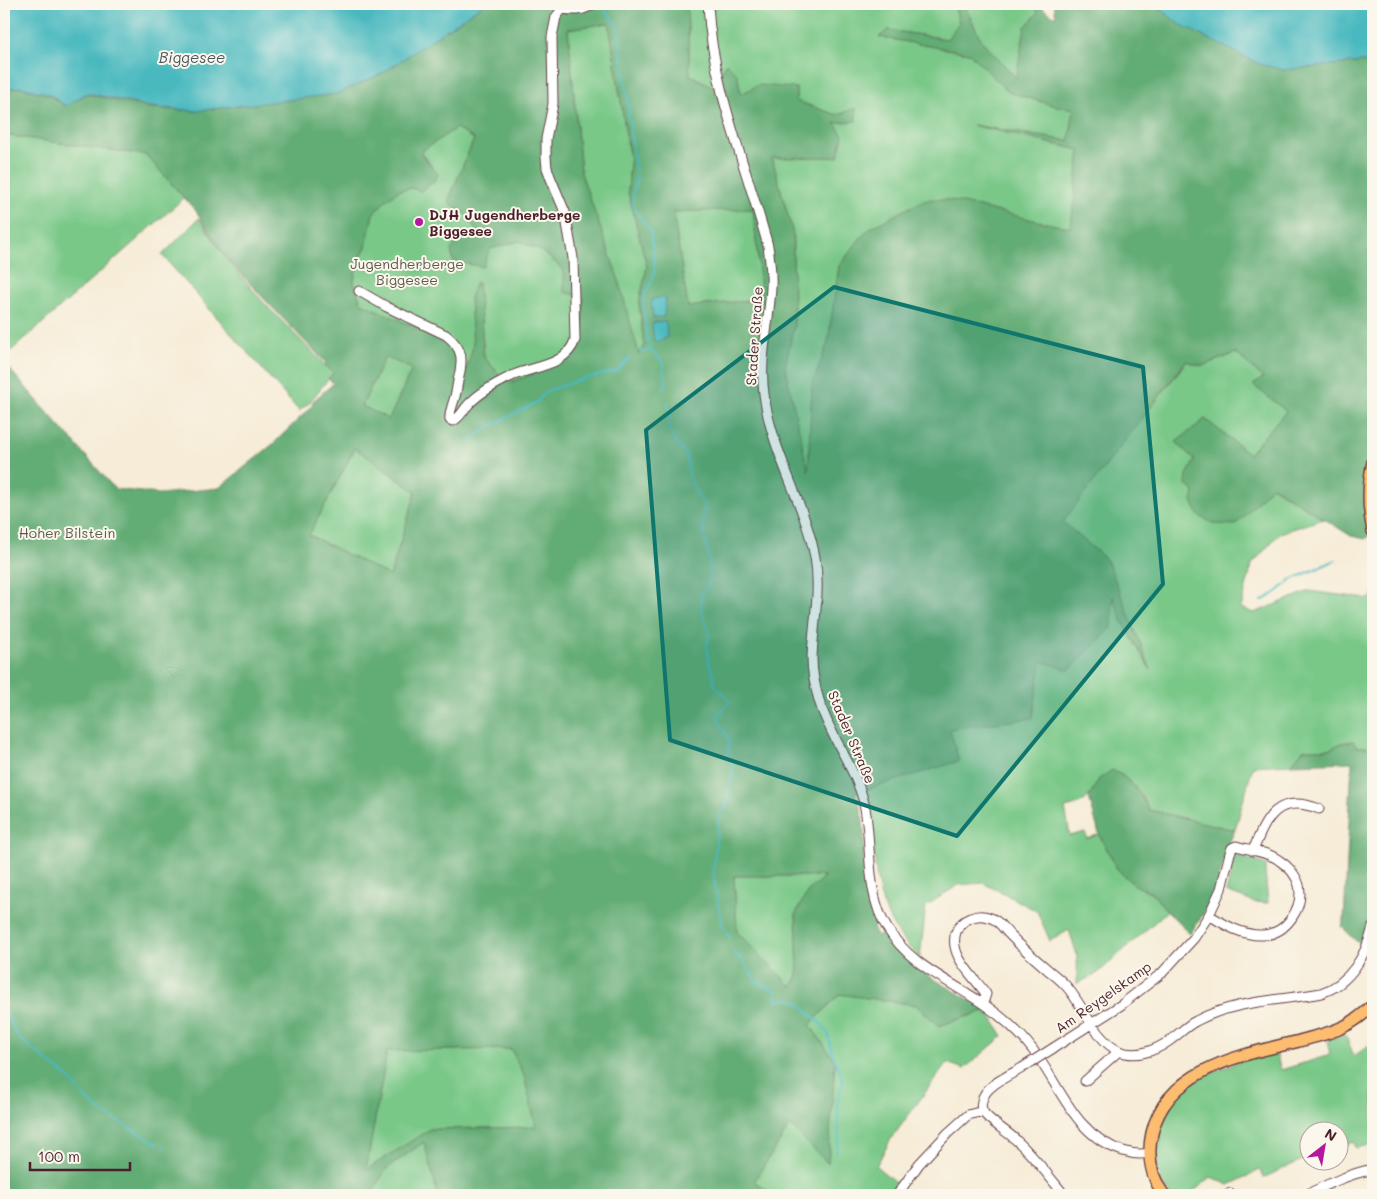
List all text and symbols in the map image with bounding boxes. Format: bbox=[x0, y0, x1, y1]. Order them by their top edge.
water label: Biggesee bbox=[159, 47, 225, 67]
place label: DJH Jugendherberge Biggesee bbox=[429, 205, 580, 240]
marker: DJH Jugendherberge Biggesee bbox=[413, 216, 425, 228]
park label: Jugendherberge Biggesee bbox=[350, 254, 464, 289]
street label: Stader Straße bbox=[741, 286, 767, 386]
park label: Hoher Bilstein bbox=[19, 523, 115, 542]
street label: Stader Straße bbox=[824, 688, 880, 786]
street label: Am Reygelskamp bbox=[1051, 957, 1155, 1037]
north arrow bbox=[1300, 1122, 1350, 1172]
text: N bbox=[1321, 1124, 1340, 1145]
scale bar bbox=[30, 1139, 130, 1171]
text: 100 m bbox=[38, 1146, 80, 1166]

